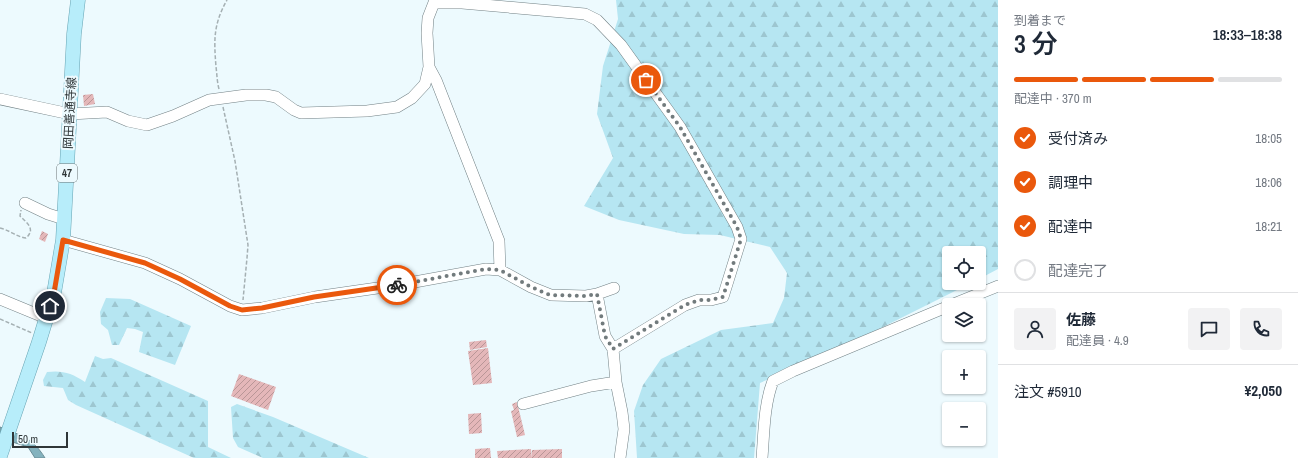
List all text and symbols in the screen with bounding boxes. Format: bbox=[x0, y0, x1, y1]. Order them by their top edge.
text: 到着まで bbox=[1014, 12, 1066, 29]
text: 18:33–18:38 bbox=[1213, 24, 1282, 45]
text: 3 分 bbox=[1014, 26, 1058, 61]
pin bbox=[629, 63, 663, 97]
icon: bag bbox=[635, 69, 657, 91]
street label: 岡田善通寺線 bbox=[60, 77, 80, 149]
text: 配達中 · 370 m bbox=[1014, 90, 1092, 107]
icon: check bbox=[1014, 127, 1036, 149]
text: 受付済み bbox=[1048, 128, 1108, 149]
text: 18:05 bbox=[1255, 130, 1282, 147]
road number: 47 bbox=[57, 164, 77, 182]
icon: check bbox=[1014, 171, 1036, 193]
text: 調理中 bbox=[1048, 172, 1093, 193]
text: 18:06 bbox=[1255, 174, 1282, 191]
icon: check bbox=[1014, 215, 1036, 237]
text: 配達中 bbox=[1048, 216, 1093, 237]
text: 18:21 bbox=[1255, 218, 1282, 235]
map controls bbox=[942, 246, 986, 446]
button: locate bbox=[942, 246, 986, 290]
text: 配達完了 bbox=[1048, 260, 1108, 281]
courier bbox=[377, 265, 417, 305]
icon: bike bbox=[386, 274, 408, 296]
pin bbox=[33, 289, 67, 323]
icon: home bbox=[39, 295, 61, 317]
button: layers bbox=[942, 298, 986, 342]
button: person bbox=[1014, 308, 1056, 350]
button: chat bbox=[1188, 308, 1230, 350]
button: phone bbox=[1240, 308, 1282, 350]
text: 佐藤 bbox=[1066, 309, 1096, 330]
text: 配達員 · 4.9 bbox=[1066, 332, 1129, 349]
button: + bbox=[942, 350, 986, 394]
text: ¥2,050 bbox=[1244, 380, 1282, 401]
text: 注文 #5910 bbox=[1014, 381, 1082, 402]
button: − bbox=[942, 402, 986, 446]
scale bar bbox=[12, 430, 68, 449]
text: 50 m bbox=[18, 432, 38, 446]

